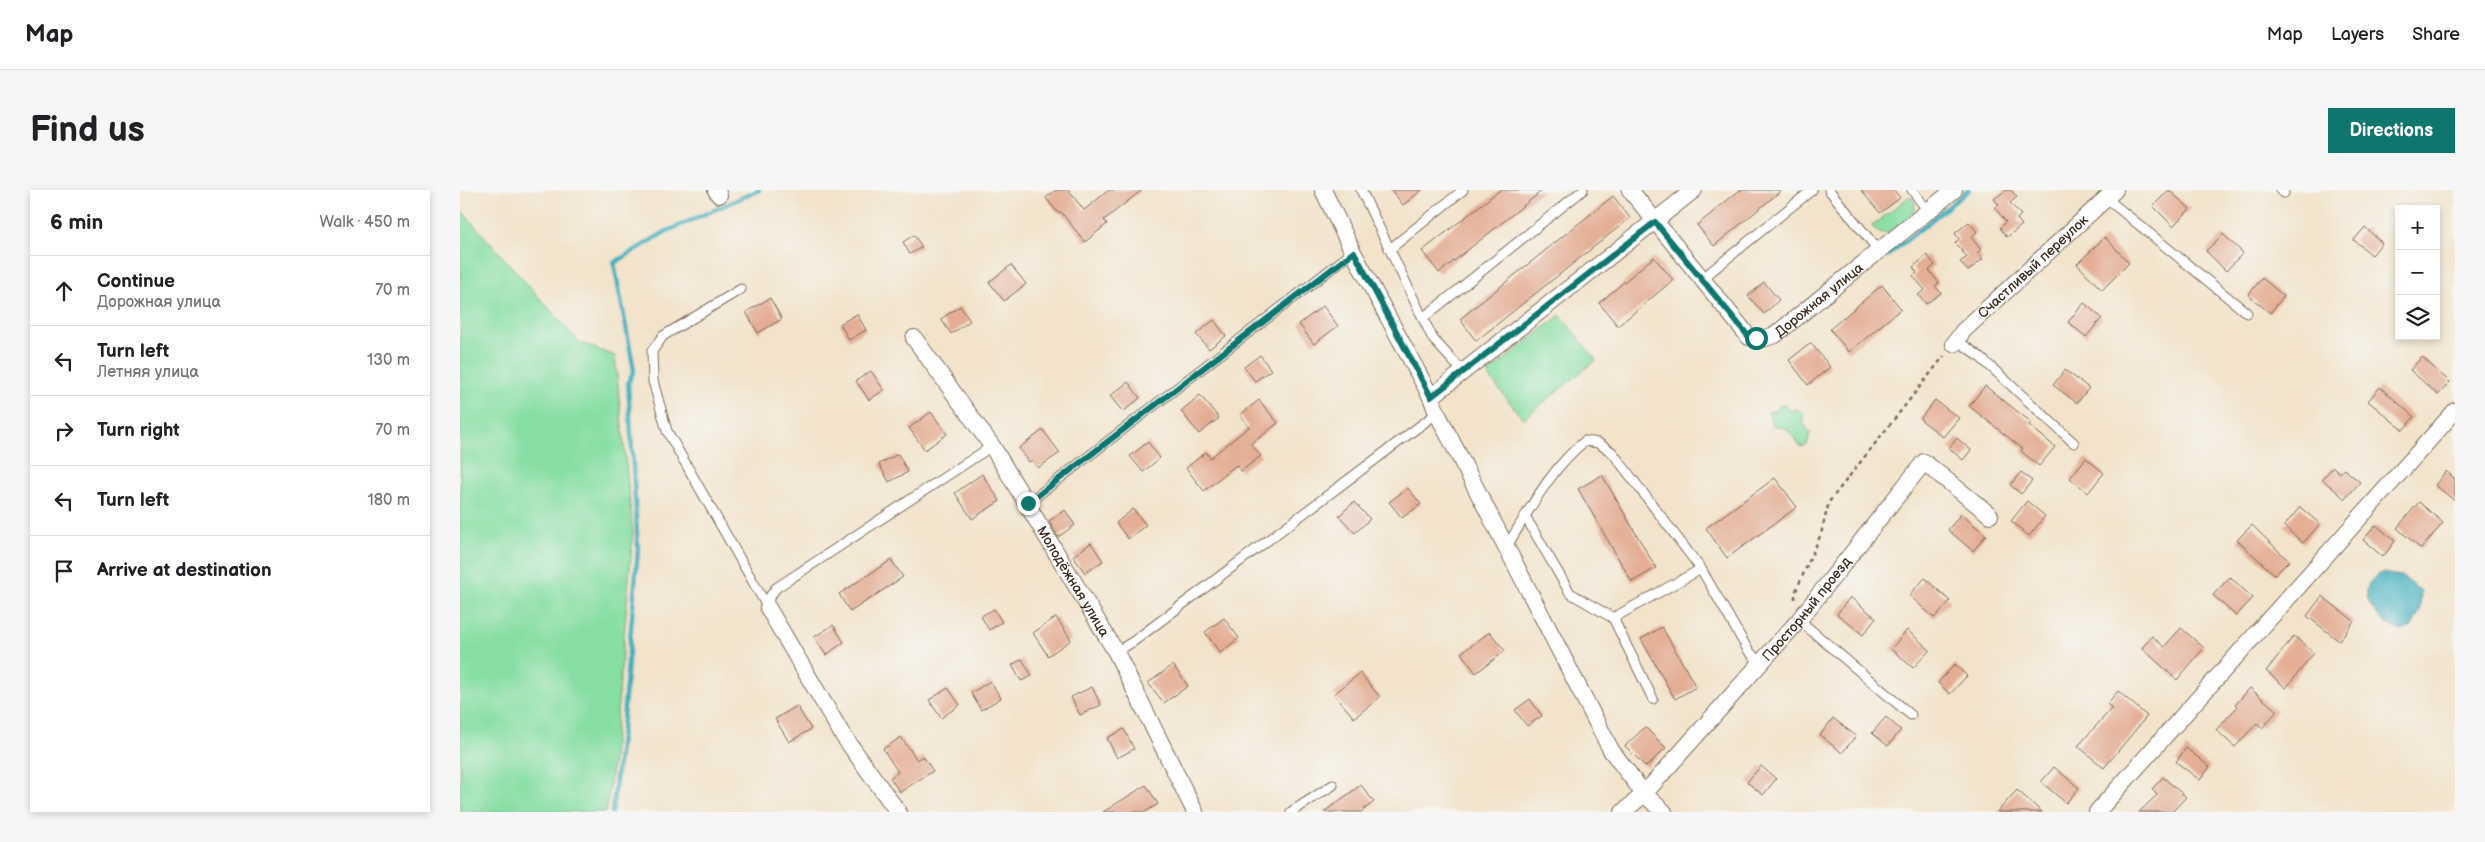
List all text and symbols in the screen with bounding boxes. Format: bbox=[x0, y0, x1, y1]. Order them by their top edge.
text: Map bbox=[25, 20, 73, 49]
text: Map bbox=[2267, 24, 2303, 45]
text: Layers bbox=[2331, 24, 2384, 45]
text: Share bbox=[2412, 24, 2460, 45]
button: Directions bbox=[2328, 108, 2455, 153]
text: Find us bbox=[30, 109, 145, 152]
map controls bbox=[2395, 205, 2440, 340]
button: + bbox=[2395, 205, 2440, 250]
text: 6 min bbox=[50, 210, 103, 235]
street label: Счастливый переулок bbox=[1974, 211, 2092, 322]
text: Walk · 450 m bbox=[320, 213, 410, 232]
button: − bbox=[2395, 250, 2440, 295]
street label: Дорожная улица bbox=[1772, 259, 1867, 341]
text: Continue bbox=[97, 270, 175, 293]
icon: ahead bbox=[50, 277, 78, 305]
text: 70 m bbox=[375, 281, 410, 300]
text: Дорожная улица bbox=[97, 293, 221, 312]
button: layers bbox=[2395, 295, 2440, 340]
route start bbox=[1745, 327, 1768, 350]
text: Turn left bbox=[97, 340, 169, 363]
icon: left bbox=[50, 347, 78, 375]
text: 130 m bbox=[367, 351, 410, 370]
text: Летняя улица bbox=[97, 363, 199, 382]
icon: right bbox=[50, 417, 78, 445]
text: Turn right bbox=[97, 419, 180, 442]
text: 70 m bbox=[375, 421, 410, 440]
icon: left bbox=[50, 487, 78, 515]
text: Turn left bbox=[97, 489, 169, 512]
text: 180 m bbox=[368, 491, 410, 510]
route end bbox=[1017, 492, 1040, 515]
street label: Молодёжная улица bbox=[1033, 523, 1113, 641]
street label: Просторный проезд bbox=[1759, 553, 1855, 665]
icon: arrive bbox=[50, 557, 78, 585]
text: Arrive at destination bbox=[97, 559, 272, 582]

